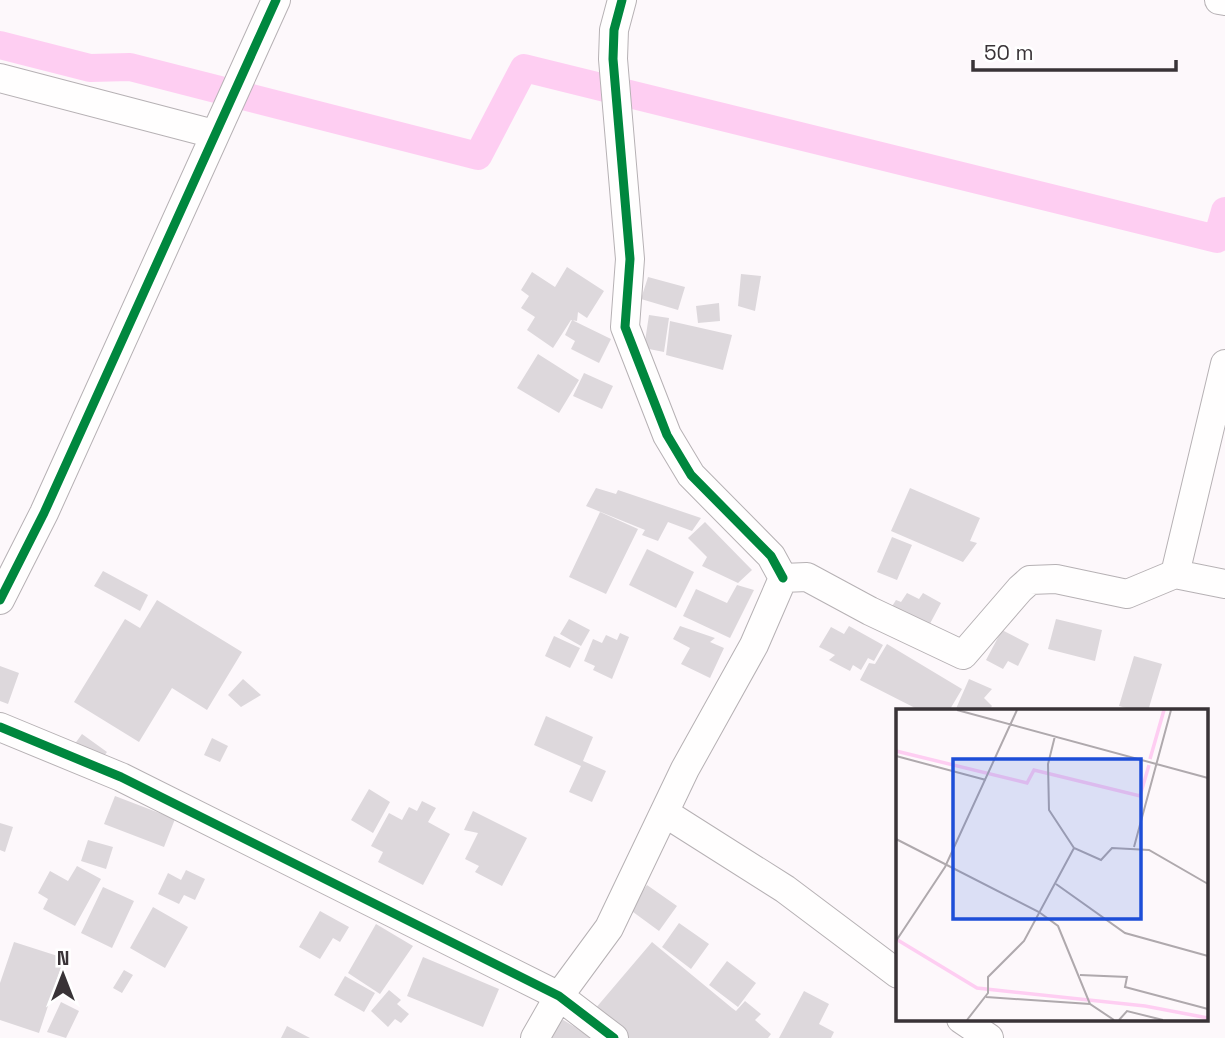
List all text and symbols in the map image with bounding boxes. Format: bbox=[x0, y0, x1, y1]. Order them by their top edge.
scale bar bbox=[973, 28, 1176, 72]
text: 50 m bbox=[984, 39, 1034, 66]
inset map bbox=[896, 709, 1208, 1020]
north arrow bbox=[28, 940, 98, 1010]
text: N bbox=[57, 946, 69, 971]

